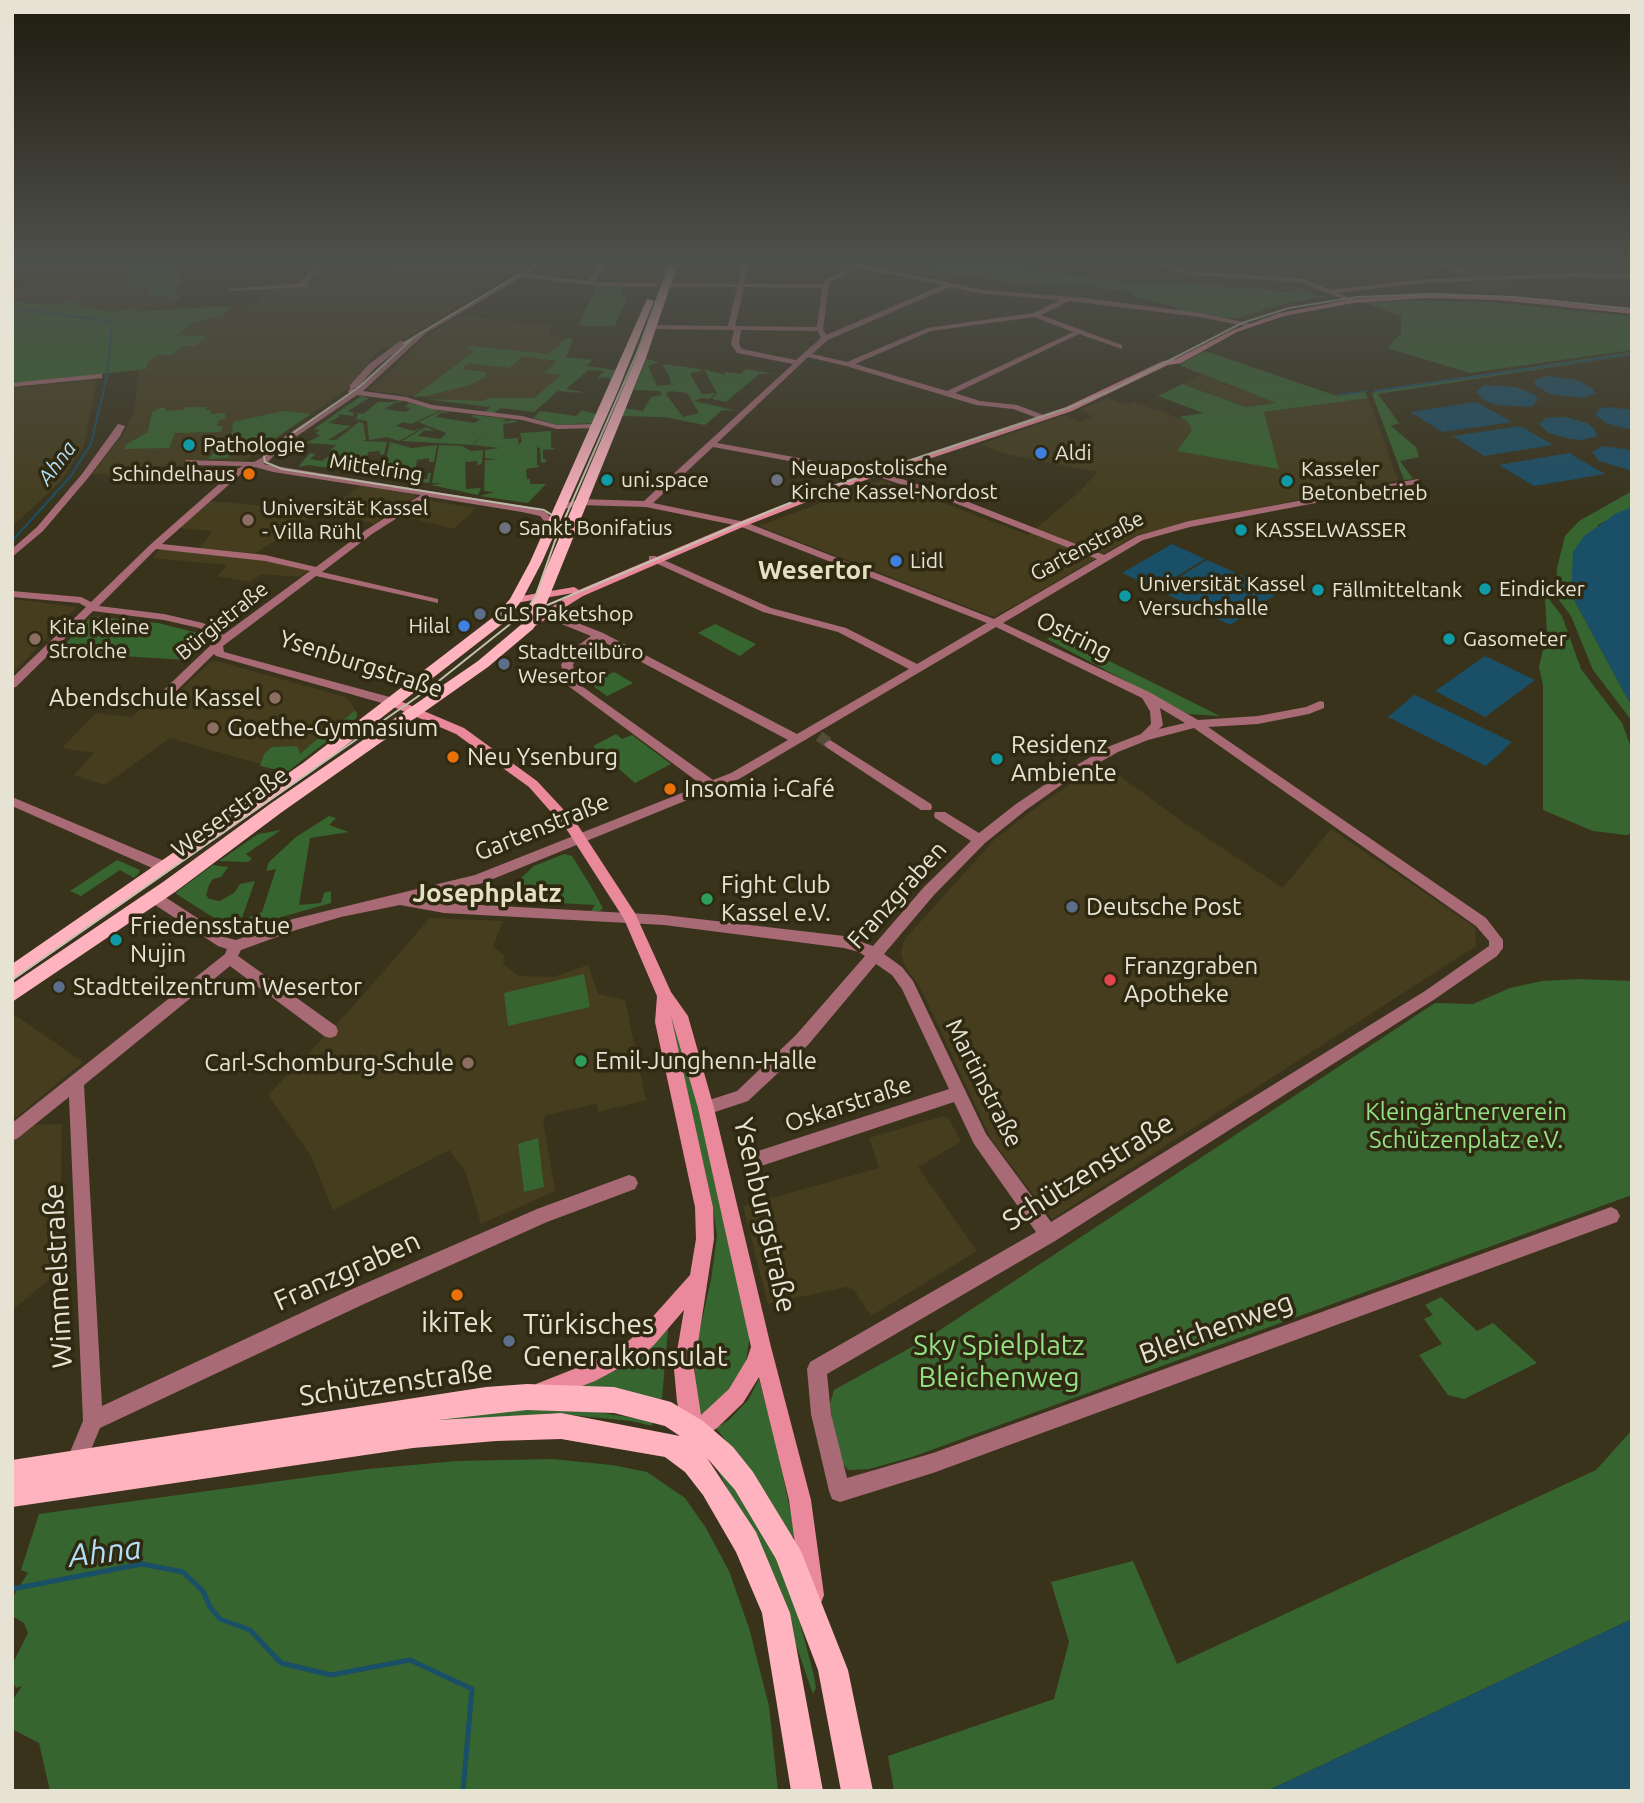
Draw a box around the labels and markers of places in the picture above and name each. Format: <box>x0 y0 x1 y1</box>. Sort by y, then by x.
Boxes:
place label: Pathologie <box>203 432 305 458</box>
marker: Pathologie <box>181 437 197 453</box>
place label: Aldi <box>1055 440 1092 466</box>
marker: Aldi <box>1033 445 1049 461</box>
place label: Neuapostolische Kirche Kassel-Nordost <box>791 455 998 505</box>
place label: Kasseler Betonbetrieb <box>1301 456 1427 506</box>
place label: Schindelhaus <box>112 461 235 487</box>
marker: Schindelhaus <box>241 466 257 482</box>
place label: uni.space <box>621 467 709 493</box>
marker: uni.space <box>599 472 615 488</box>
marker: Neuapostolische Kirche Kassel-Nordost <box>769 472 785 488</box>
marker: Kasseler Betonbetrieb <box>1279 473 1295 489</box>
place label: Universität Kassel - Villa Rühl <box>262 495 428 545</box>
marker: Universität Kassel - Villa Rühl <box>240 512 256 528</box>
place label: Sankt Bonifatius <box>519 515 672 541</box>
place label: KASSELWASSER <box>1255 517 1406 543</box>
marker: Sankt Bonifatius <box>497 520 513 536</box>
marker: KASSELWASSER <box>1233 522 1249 538</box>
place label: Lidl <box>910 548 944 574</box>
marker: Lidl <box>888 553 904 569</box>
place label: Universität Kassel Versuchshalle <box>1139 571 1305 621</box>
place label: Eindicker <box>1499 576 1585 602</box>
place label: Fällmitteltank <box>1332 577 1462 603</box>
marker: Eindicker <box>1477 581 1493 597</box>
marker: Fällmitteltank <box>1310 582 1326 598</box>
marker: Universität Kassel Versuchshalle <box>1117 588 1133 604</box>
place label: GLS Paketshop <box>494 601 634 627</box>
marker: GLS Paketshop <box>472 606 488 622</box>
place label: Hilal <box>408 613 450 639</box>
place label: Kita Kleine Strolche <box>49 614 150 664</box>
marker: Hilal <box>456 618 472 634</box>
place label: Gasometer <box>1463 626 1567 652</box>
marker: Kita Kleine Strolche <box>27 631 43 647</box>
marker: Gasometer <box>1441 631 1457 647</box>
place label: Stadtteilbüro Wesertor <box>518 639 643 689</box>
marker: Stadtteilbüro Wesertor <box>496 656 512 672</box>
place label: Abendschule Kassel <box>49 684 261 712</box>
marker: Abendschule Kassel <box>267 690 283 706</box>
place label: Goethe-Gymnasium <box>227 714 438 742</box>
marker: Goethe-Gymnasium <box>205 720 221 736</box>
place label: Residenz Ambiente <box>1011 731 1117 787</box>
place label: Neu Ysenburg <box>467 743 618 771</box>
marker: Neu Ysenburg <box>445 749 461 765</box>
marker: Residenz Ambiente <box>989 751 1005 767</box>
place label: Insomia i-Café <box>684 775 835 803</box>
marker: Insomia i-Café <box>662 781 678 797</box>
place label: Fight Club Kassel e.V. <box>721 871 831 927</box>
marker: Fight Club Kassel e.V. <box>699 891 715 907</box>
place label: Deutsche Post <box>1086 893 1241 921</box>
marker: Deutsche Post <box>1064 899 1080 915</box>
place label: Friedensstatue Nujin <box>130 912 290 968</box>
marker: Friedensstatue Nujin <box>108 932 124 948</box>
place label: Franzgraben Apotheke <box>1124 952 1258 1008</box>
marker: Franzgraben Apotheke <box>1102 972 1118 988</box>
place label: Stadtteilzentrum Wesertor <box>73 973 362 1001</box>
marker: Stadtteilzentrum Wesertor <box>51 979 67 995</box>
place label: Emil-Junghenn-Halle <box>595 1047 817 1075</box>
place label: Carl-Schomburg-Schule <box>204 1049 454 1077</box>
marker: Emil-Junghenn-Halle <box>573 1053 589 1069</box>
marker: Carl-Schomburg-Schule <box>460 1055 476 1071</box>
marker: ikiTek <box>449 1287 465 1303</box>
place label: ikiTek <box>421 1306 493 1340</box>
place label: Türkisches Generalkonsulat <box>523 1308 728 1374</box>
marker: Türkisches Generalkonsulat <box>501 1333 517 1349</box>

